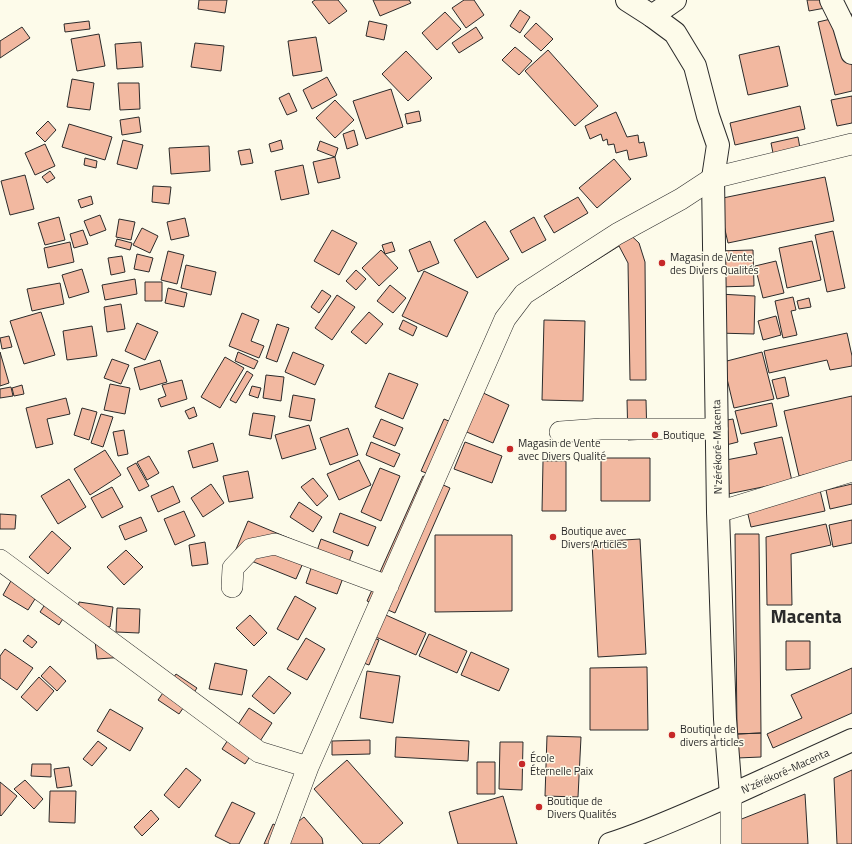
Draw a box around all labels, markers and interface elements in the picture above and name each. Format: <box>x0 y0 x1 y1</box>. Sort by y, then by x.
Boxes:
place label: Magasin de Vente des Divers Qualités <box>670 249 759 278</box>
marker: Magasin de Vente des Divers Qualités <box>657 258 667 268</box>
street label: N'zérékoré-Macenta <box>708 399 726 495</box>
place label: Boutique <box>663 427 705 443</box>
marker: Boutique <box>650 430 660 440</box>
place label: Magasin de Vente avec Divers Qualité <box>518 435 606 464</box>
marker: Magasin de Vente avec Divers Qualité <box>505 444 515 454</box>
place label: Boutique avec Divers Articles <box>561 523 627 552</box>
marker: Boutique avec Divers Articles <box>548 532 558 542</box>
district label: Macenta <box>770 601 842 630</box>
place label: Boutique de divers articles <box>680 721 744 750</box>
marker: Boutique de divers articles <box>667 730 677 740</box>
street label: N'zérékoré-Macenta <box>738 744 832 798</box>
place label: École Éternelle Paix <box>530 750 593 779</box>
marker: École Éternelle Paix <box>517 759 527 769</box>
place label: Boutique de Divers Qualités <box>547 793 617 822</box>
marker: Boutique de Divers Qualités <box>534 802 544 812</box>

